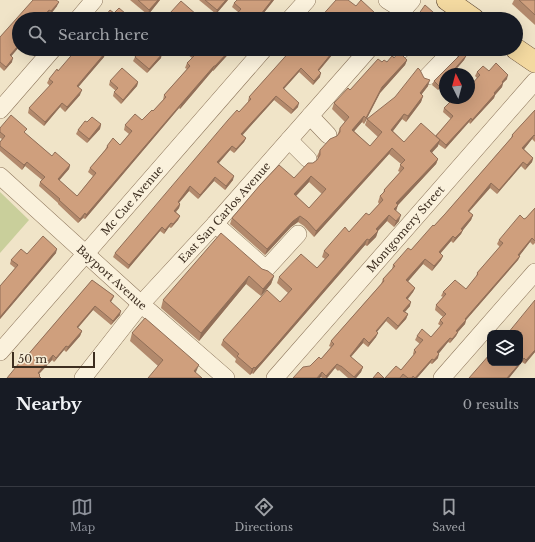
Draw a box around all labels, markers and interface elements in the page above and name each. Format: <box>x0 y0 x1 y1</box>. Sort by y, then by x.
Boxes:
search box <box>12 12 523 56</box>
icon: search <box>26 23 48 45</box>
text: Search here <box>58 25 149 44</box>
north arrow <box>439 68 475 104</box>
street label: East San Carlos Avenue <box>176 159 273 266</box>
street label: Mc Cue Avenue <box>98 163 166 238</box>
street label: Montgomery Street <box>364 182 448 275</box>
street label: Bayport Avenue <box>74 242 150 313</box>
map controls <box>487 330 523 366</box>
button: layers <box>487 330 523 366</box>
scale bar <box>12 350 95 369</box>
text: 50 m <box>18 352 47 366</box>
text: Nearby <box>16 394 82 415</box>
text: 0 results <box>463 396 519 413</box>
tab: Map <box>70 496 95 534</box>
tab: Directions <box>234 496 293 534</box>
tab: Saved <box>432 496 465 534</box>

